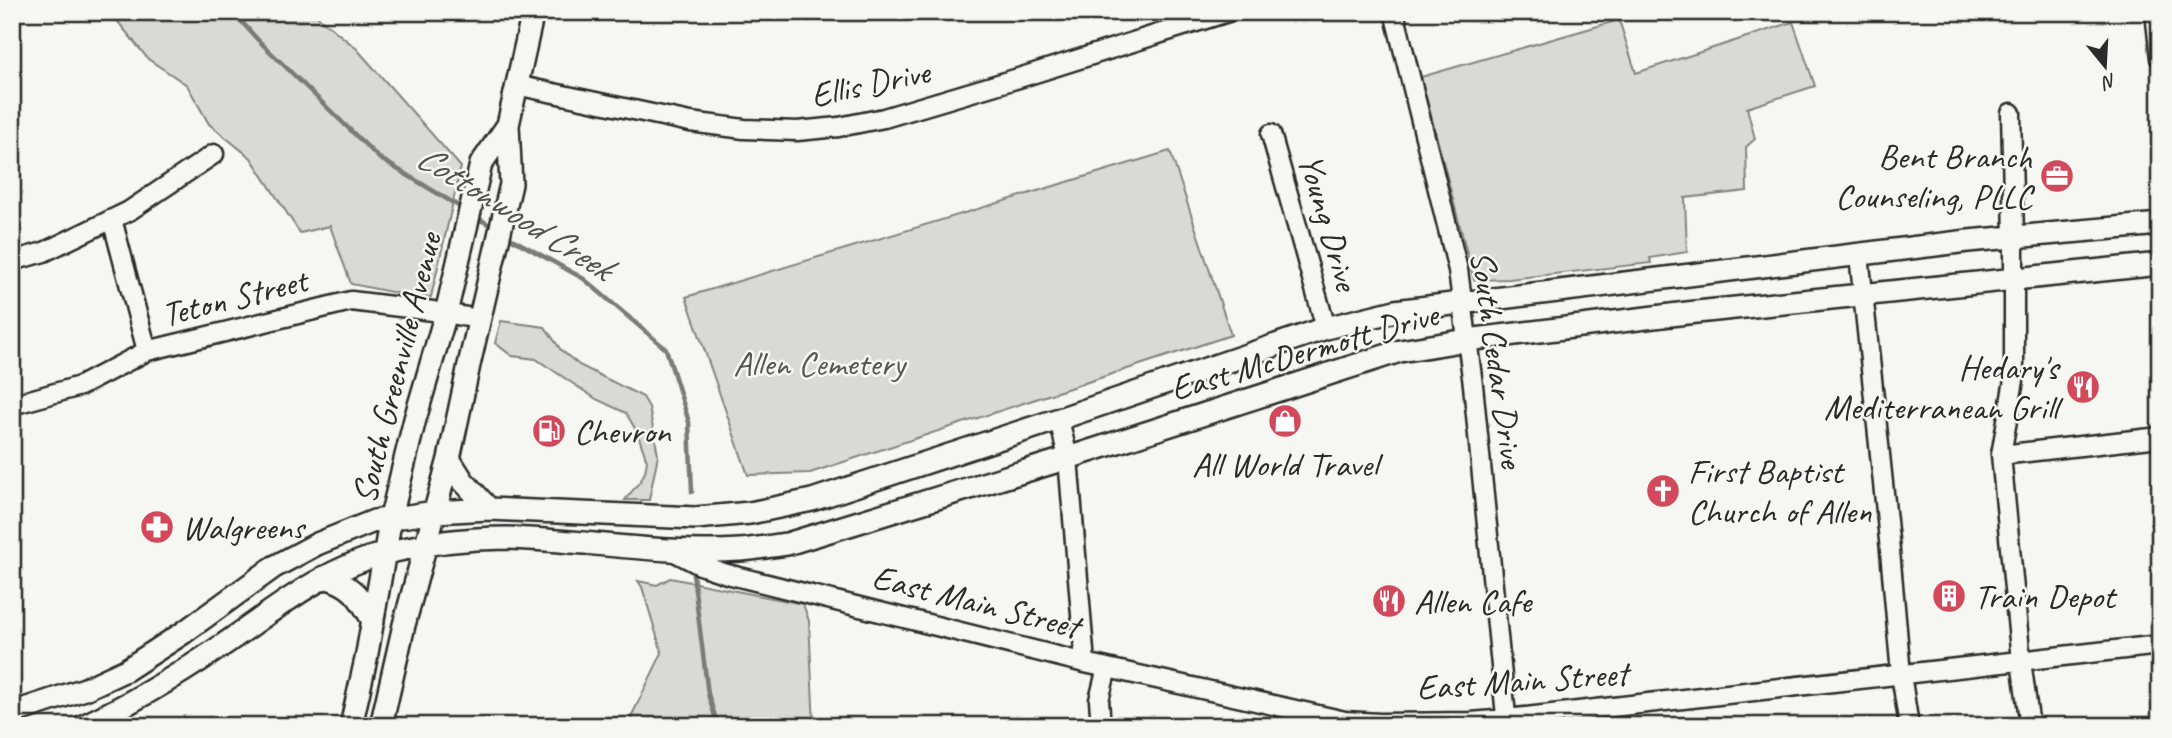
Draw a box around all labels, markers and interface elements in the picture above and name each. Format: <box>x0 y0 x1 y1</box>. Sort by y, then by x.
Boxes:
north arrow <box>2070 32 2140 102</box>
street label: Ellis Drive <box>807 48 936 118</box>
text: N <box>2098 68 2119 95</box>
water label: Cottonwood Creek <box>408 133 627 294</box>
place label: Bent Branch Counseling, PLLC <box>1835 134 2035 219</box>
street label: Young Drive <box>1288 149 1370 298</box>
office icon: Bent Branch Counseling, PLLC <box>2038 157 2076 195</box>
street label: South Greenville Avenue <box>341 226 452 508</box>
street label: South Cedar Drive <box>1460 248 1535 473</box>
street label: Teton Street <box>157 257 315 337</box>
street label: East McDermott Drive <box>1165 291 1446 411</box>
park label: Allen Cemetery <box>733 341 908 386</box>
place label: Hedary's Mediterranean Grill <box>1824 345 2064 430</box>
restaurant icon: Hedary's Mediterranean Grill <box>2064 368 2102 406</box>
shop icon: All World Travel <box>1266 402 1304 440</box>
place label: Chevron <box>574 409 672 454</box>
fuel station icon: Chevron <box>530 412 568 450</box>
place label: All World Travel <box>1192 442 1384 487</box>
place label: First Baptist Church of Allen <box>1688 449 1872 534</box>
church icon: First Baptist Church of Allen <box>1644 472 1682 510</box>
place label: Walgreens <box>182 505 307 550</box>
pharmacy icon: Walgreens <box>138 508 176 546</box>
street label: East Main Street <box>868 554 1088 650</box>
place label: Train Depot <box>1974 574 2118 619</box>
building icon: Train Depot <box>1930 577 1968 615</box>
place label: Allen Cafe <box>1414 579 1534 624</box>
restaurant icon: Allen Cafe <box>1370 582 1408 620</box>
street label: East Main Street <box>1415 650 1633 710</box>

